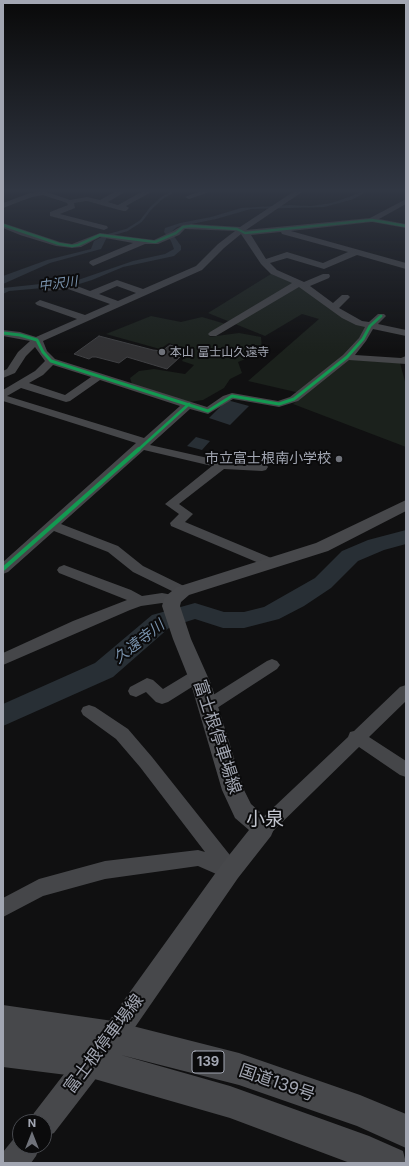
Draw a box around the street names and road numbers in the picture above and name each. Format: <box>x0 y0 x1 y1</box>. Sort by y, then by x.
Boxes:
street label: 富士根停車場線 <box>189 677 245 797</box>
street label: 富士根停車場線 <box>60 990 148 1098</box>
road number: 139 <box>192 1051 224 1073</box>
street label: 国道139号 <box>236 1061 318 1105</box>

